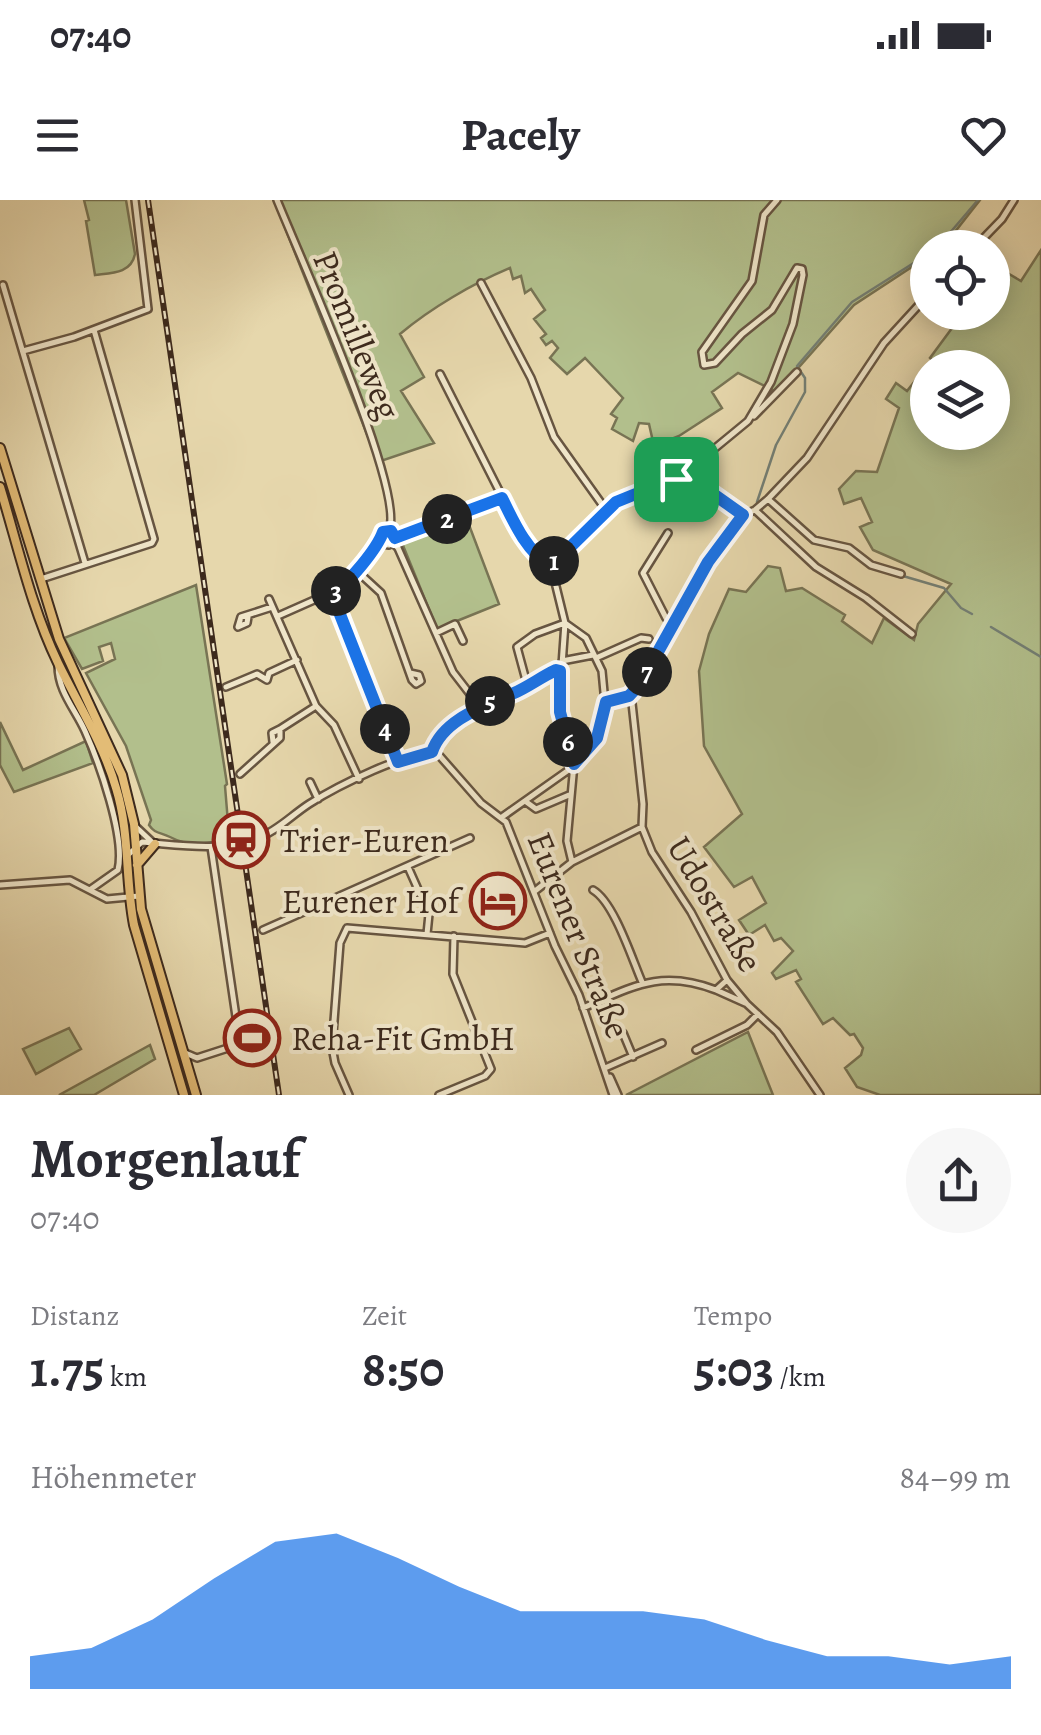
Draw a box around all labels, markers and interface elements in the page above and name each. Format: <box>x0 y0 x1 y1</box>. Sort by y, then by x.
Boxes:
text: 07:40 <box>50 9 131 61</box>
text: Pacely <box>461 104 580 166</box>
icon: menu <box>30 108 85 163</box>
icon: heart <box>956 108 1011 163</box>
map controls <box>910 230 1010 450</box>
button: locate <box>910 230 1010 330</box>
street label: Promilleweg <box>301 243 413 427</box>
button: layers <box>910 350 1010 450</box>
pin <box>634 437 719 522</box>
icon: arrive <box>649 452 704 507</box>
pin: 2 <box>422 494 472 544</box>
text: 2 <box>440 500 454 538</box>
pin: 1 <box>529 536 579 586</box>
text: 1 <box>549 542 559 580</box>
pin: 3 <box>311 566 361 616</box>
text: 3 <box>330 572 342 610</box>
pin: 7 <box>622 647 672 697</box>
text: 7 <box>641 653 653 691</box>
pin: 5 <box>465 676 515 726</box>
text: 5 <box>484 682 496 720</box>
pin: 4 <box>360 704 410 754</box>
text: 4 <box>378 710 392 748</box>
pin: 6 <box>543 717 593 767</box>
text: 6 <box>561 723 575 761</box>
station icon: Trier-Euren <box>211 810 271 870</box>
place label: Trier-Euren <box>280 816 449 864</box>
street label: Eurener Straße <box>516 825 642 1045</box>
street label: Udostraße <box>656 827 774 981</box>
hotel icon: Eurener Hof <box>468 871 528 931</box>
place label: Eurener Hof <box>281 877 463 925</box>
sports icon: Reha-Fit GmbH <box>222 1008 282 1068</box>
place label: Reha-Fit GmbH <box>291 1014 515 1062</box>
text: Morgenlauf <box>30 1121 300 1196</box>
button: share <box>906 1128 1011 1233</box>
text: 07:40 <box>30 1196 100 1240</box>
text: Distanz <box>30 1297 119 1335</box>
text: Zeit <box>362 1297 407 1335</box>
text: Tempo <box>694 1297 772 1335</box>
text: 1.75 <box>30 1335 104 1403</box>
text: 8:50 <box>362 1335 444 1403</box>
text: 5:03 <box>694 1335 774 1403</box>
text: km <box>104 1358 147 1396</box>
text: /km <box>774 1358 826 1396</box>
text: Höhenmeter <box>30 1455 197 1499</box>
text: 84–99 m <box>899 1455 1011 1499</box>

